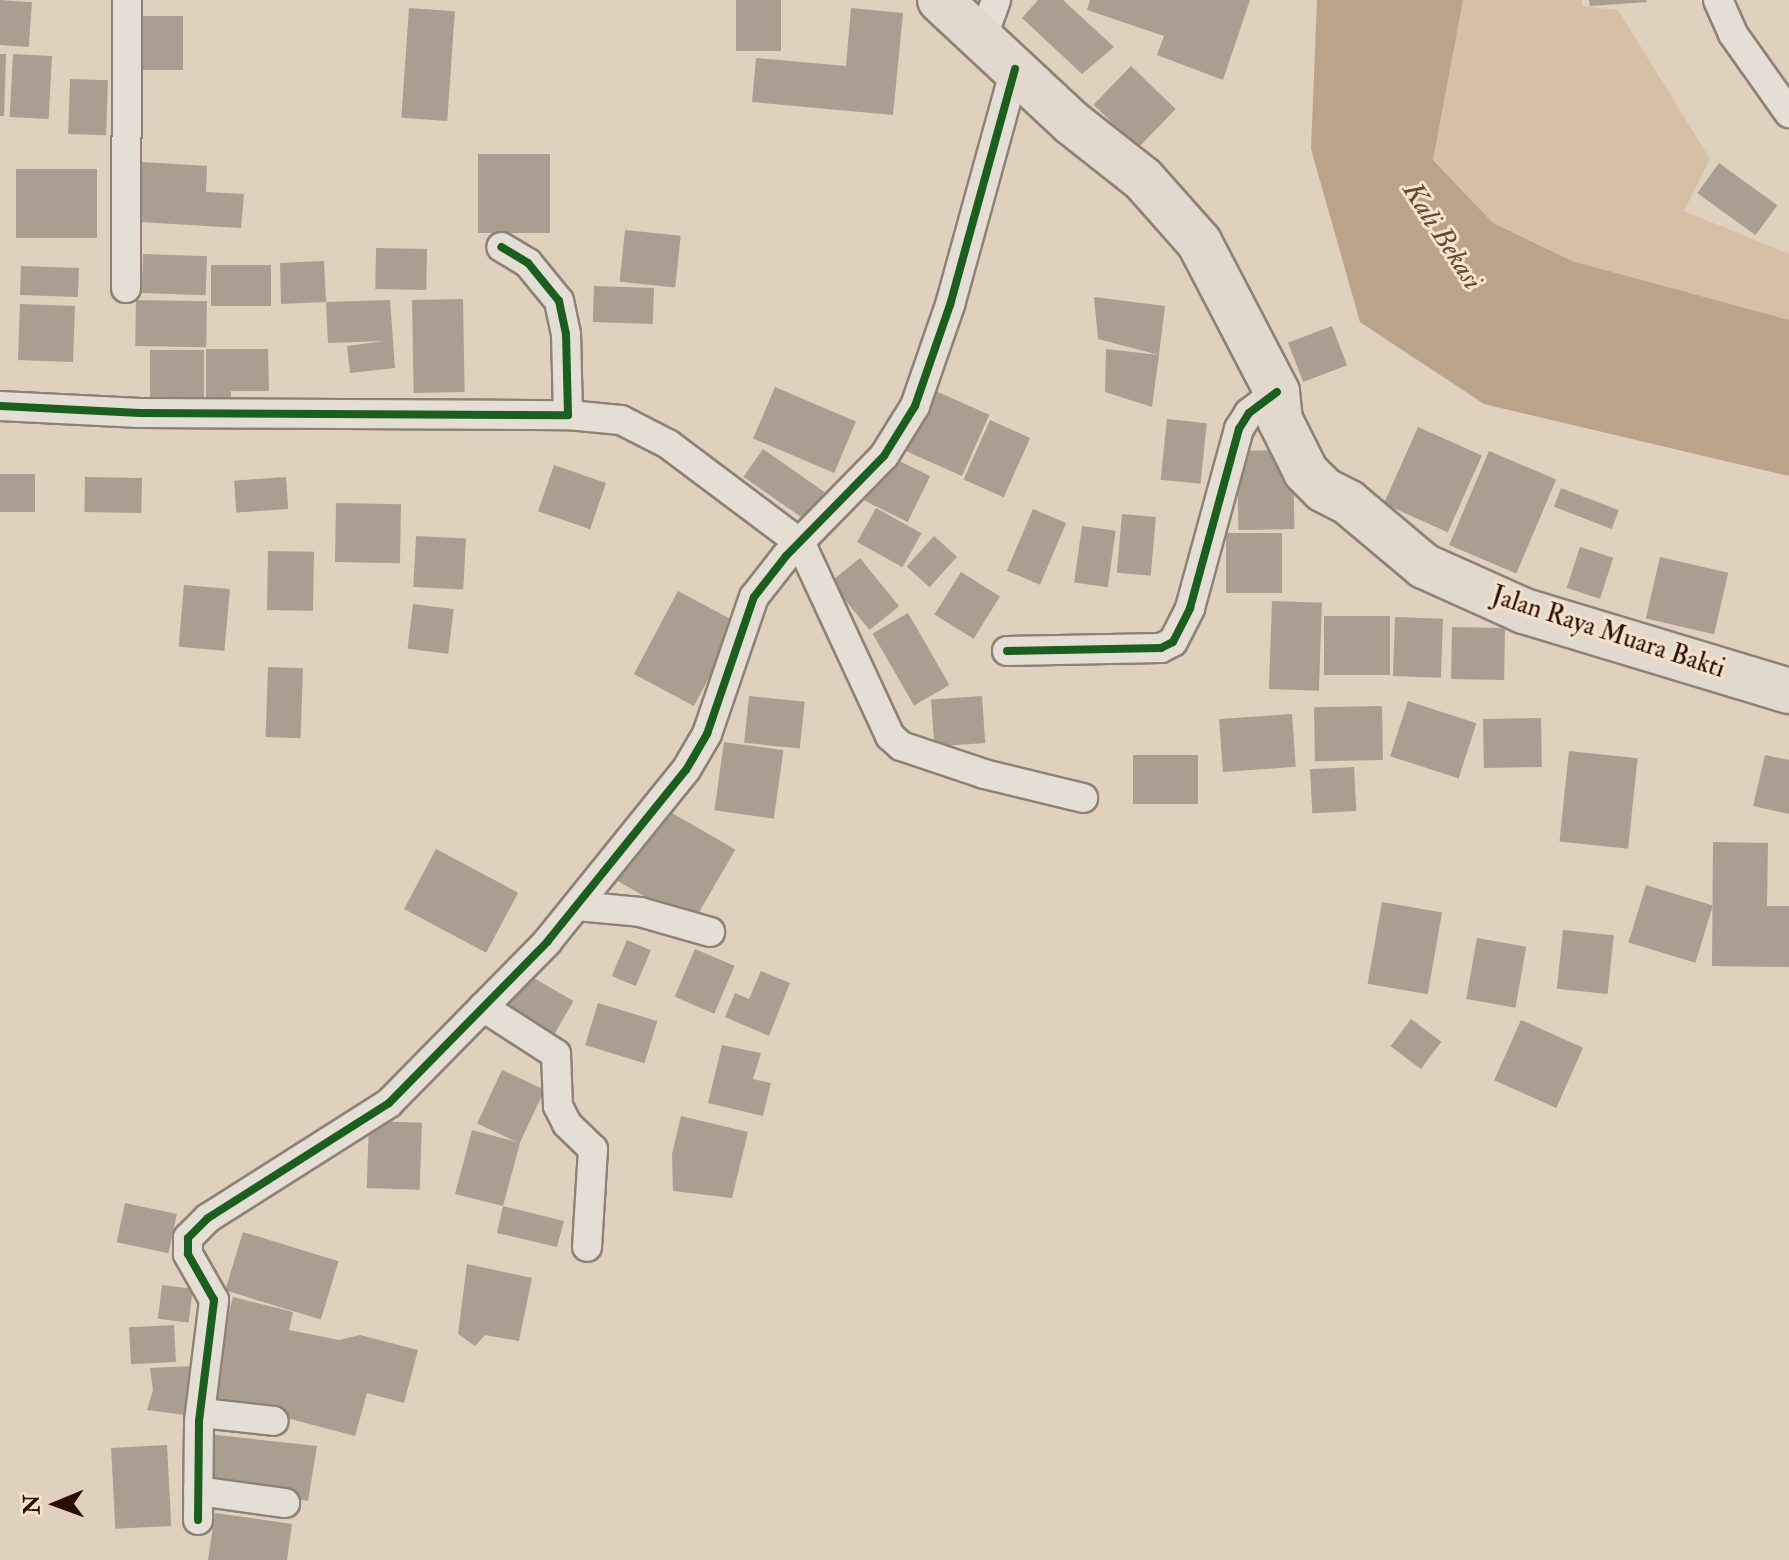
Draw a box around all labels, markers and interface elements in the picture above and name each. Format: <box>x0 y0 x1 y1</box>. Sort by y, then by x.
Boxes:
water label: Kali Bekasi <box>1395 176 1489 296</box>
street label: Jalan Raya Muara Bakti <box>1487 581 1729 685</box>
north arrow <box>16 1464 96 1544</box>
text: N <box>18 1494 46 1515</box>

